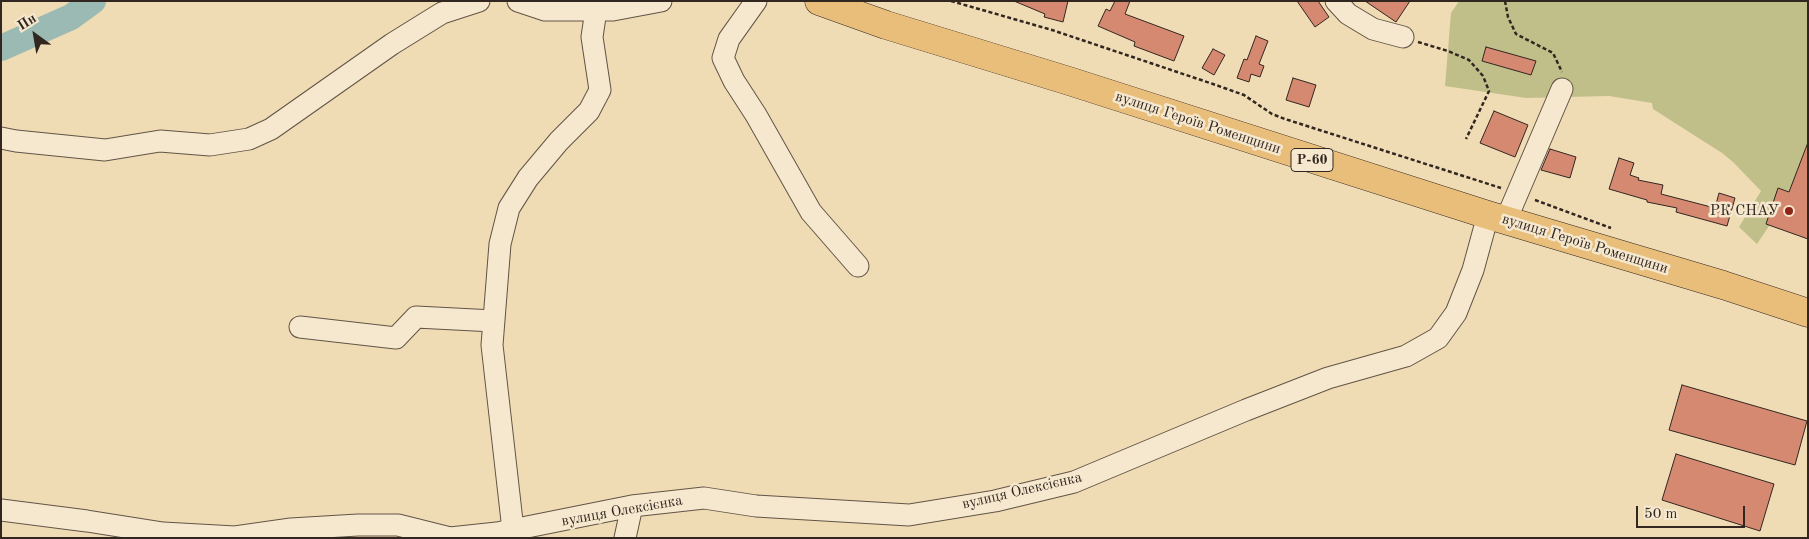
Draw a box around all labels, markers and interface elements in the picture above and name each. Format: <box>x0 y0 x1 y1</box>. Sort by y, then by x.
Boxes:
north arrow <box>10 10 60 60</box>
text: Пн <box>15 11 39 33</box>
street label: вулиця Героїв Роменщини <box>1113 88 1283 158</box>
road number: Р-60 <box>1291 148 1333 172</box>
place label: РК СНАУ <box>1710 202 1779 220</box>
marker: РК СНАУ <box>1783 205 1795 217</box>
street label: вулиця Героїв Роменщини <box>1500 210 1670 278</box>
street label: вулиця Олексієнка <box>960 468 1084 514</box>
street label: вулиця Олексієнка <box>560 491 684 531</box>
scale bar <box>1639 496 1748 528</box>
text: 50 m <box>1644 507 1678 522</box>

